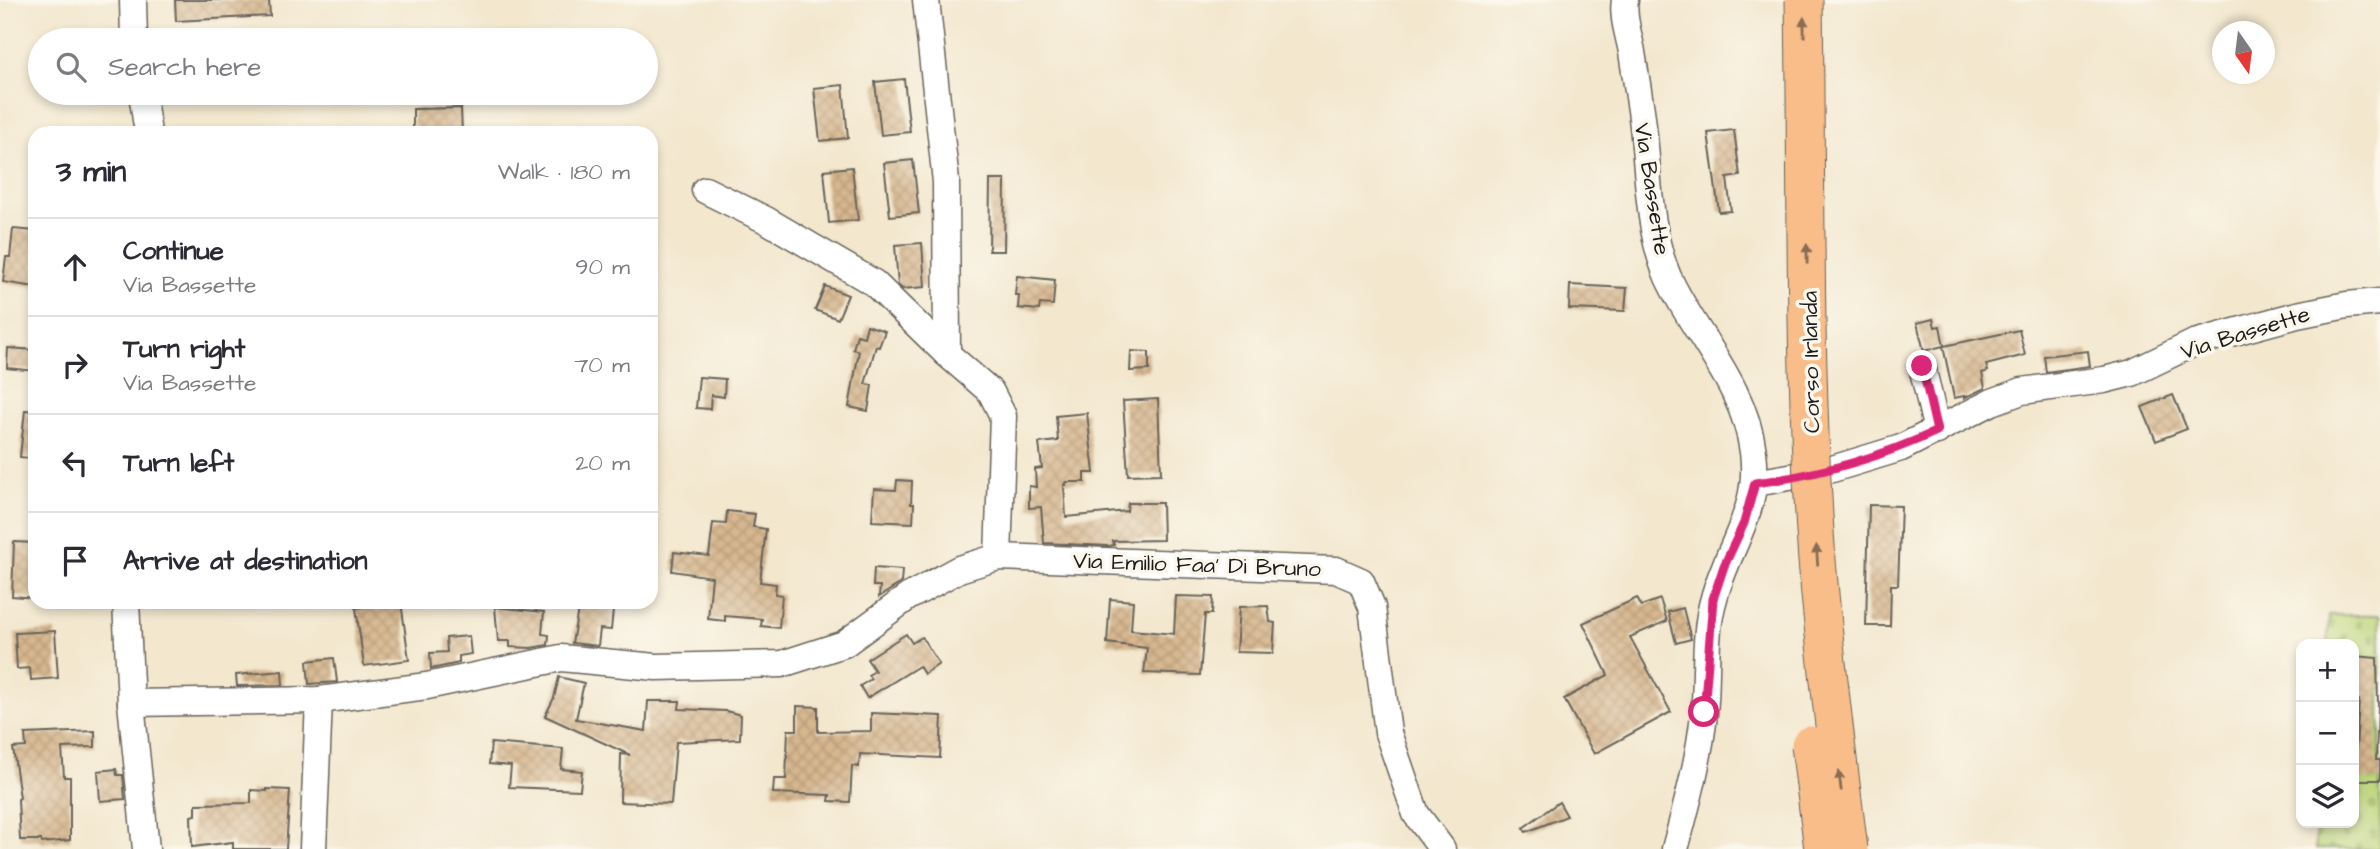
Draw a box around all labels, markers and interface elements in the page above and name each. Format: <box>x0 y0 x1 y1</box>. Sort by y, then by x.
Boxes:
one-way arrow <box>1798 15 1810 37</box>
north arrow <box>2212 21 2275 84</box>
search box <box>28 28 658 105</box>
icon: search <box>52 48 90 86</box>
text: Search here <box>108 49 261 85</box>
street label: Via Bassette <box>1626 121 1678 258</box>
text: 3 min <box>56 151 126 193</box>
text: Walk · 180 m <box>498 156 630 188</box>
text: Continue <box>123 233 224 269</box>
one-way arrow <box>1802 243 1813 265</box>
icon: ahead <box>56 248 94 286</box>
text: 90 m <box>575 251 630 283</box>
text: Via Bassette <box>123 269 256 301</box>
street label: Corso Irlanda <box>1794 290 1828 433</box>
street label: Via Bassette <box>2177 298 2314 368</box>
text: Turn right <box>123 331 245 367</box>
icon: right <box>56 346 94 384</box>
text: 70 m <box>574 349 630 381</box>
route end <box>1906 350 1937 381</box>
text: Via Bassette <box>123 367 256 399</box>
icon: left <box>56 444 94 482</box>
text: Turn left <box>123 445 234 481</box>
text: 20 m <box>575 447 630 479</box>
icon: arrive <box>56 542 94 580</box>
text: Arrive at destination <box>123 543 368 579</box>
one-way arrow <box>1811 544 1822 566</box>
street label: Via Emilio Faa' Di Bruno <box>1072 545 1322 585</box>
map controls <box>2296 639 2359 828</box>
button: + <box>2296 639 2359 702</box>
route start <box>1688 696 1719 727</box>
button: − <box>2296 702 2359 765</box>
button: layers <box>2296 765 2359 828</box>
one-way arrow <box>1835 770 1846 792</box>

